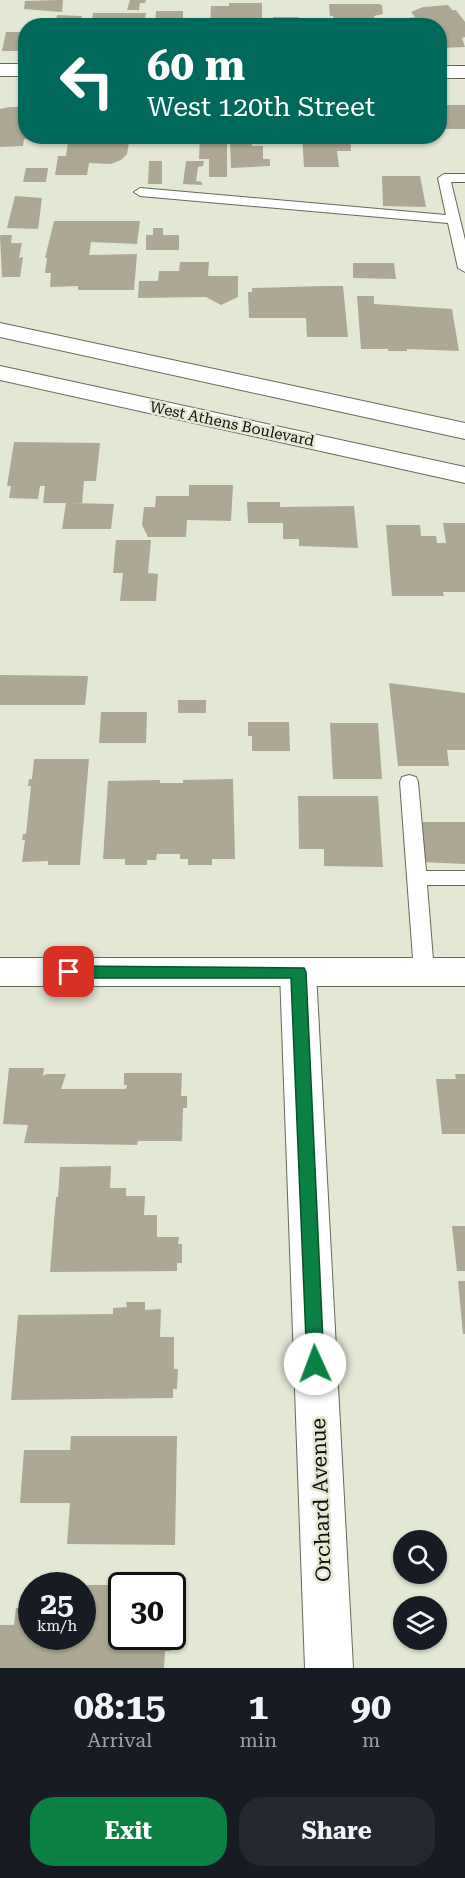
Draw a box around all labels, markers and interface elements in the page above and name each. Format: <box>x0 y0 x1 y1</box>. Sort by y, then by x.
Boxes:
text: 60 m <box>147 41 245 90</box>
icon: left <box>48 42 126 120</box>
text: West 120th Street <box>147 91 375 123</box>
street label: West Athens Boulevard <box>148 398 316 450</box>
pin <box>43 946 94 997</box>
icon: arrive <box>52 955 85 988</box>
position arrow <box>283 1332 347 1396</box>
street label: Orchard Avenue <box>306 1417 336 1583</box>
map controls <box>393 1530 447 1650</box>
button: search <box>393 1530 447 1584</box>
speed limit sign: 30 <box>108 1572 186 1650</box>
text: 25 <box>40 1586 74 1621</box>
button: layers <box>393 1596 447 1650</box>
text: km/h <box>37 1617 77 1635</box>
text: 08:15 <box>74 1686 166 1728</box>
text: 1 <box>248 1686 268 1728</box>
text: 90 <box>351 1686 391 1728</box>
text: Arrival <box>87 1728 152 1752</box>
text: min <box>240 1728 277 1752</box>
text: m <box>362 1728 380 1752</box>
button: Exit <box>30 1797 227 1866</box>
button: Share <box>239 1797 435 1866</box>

